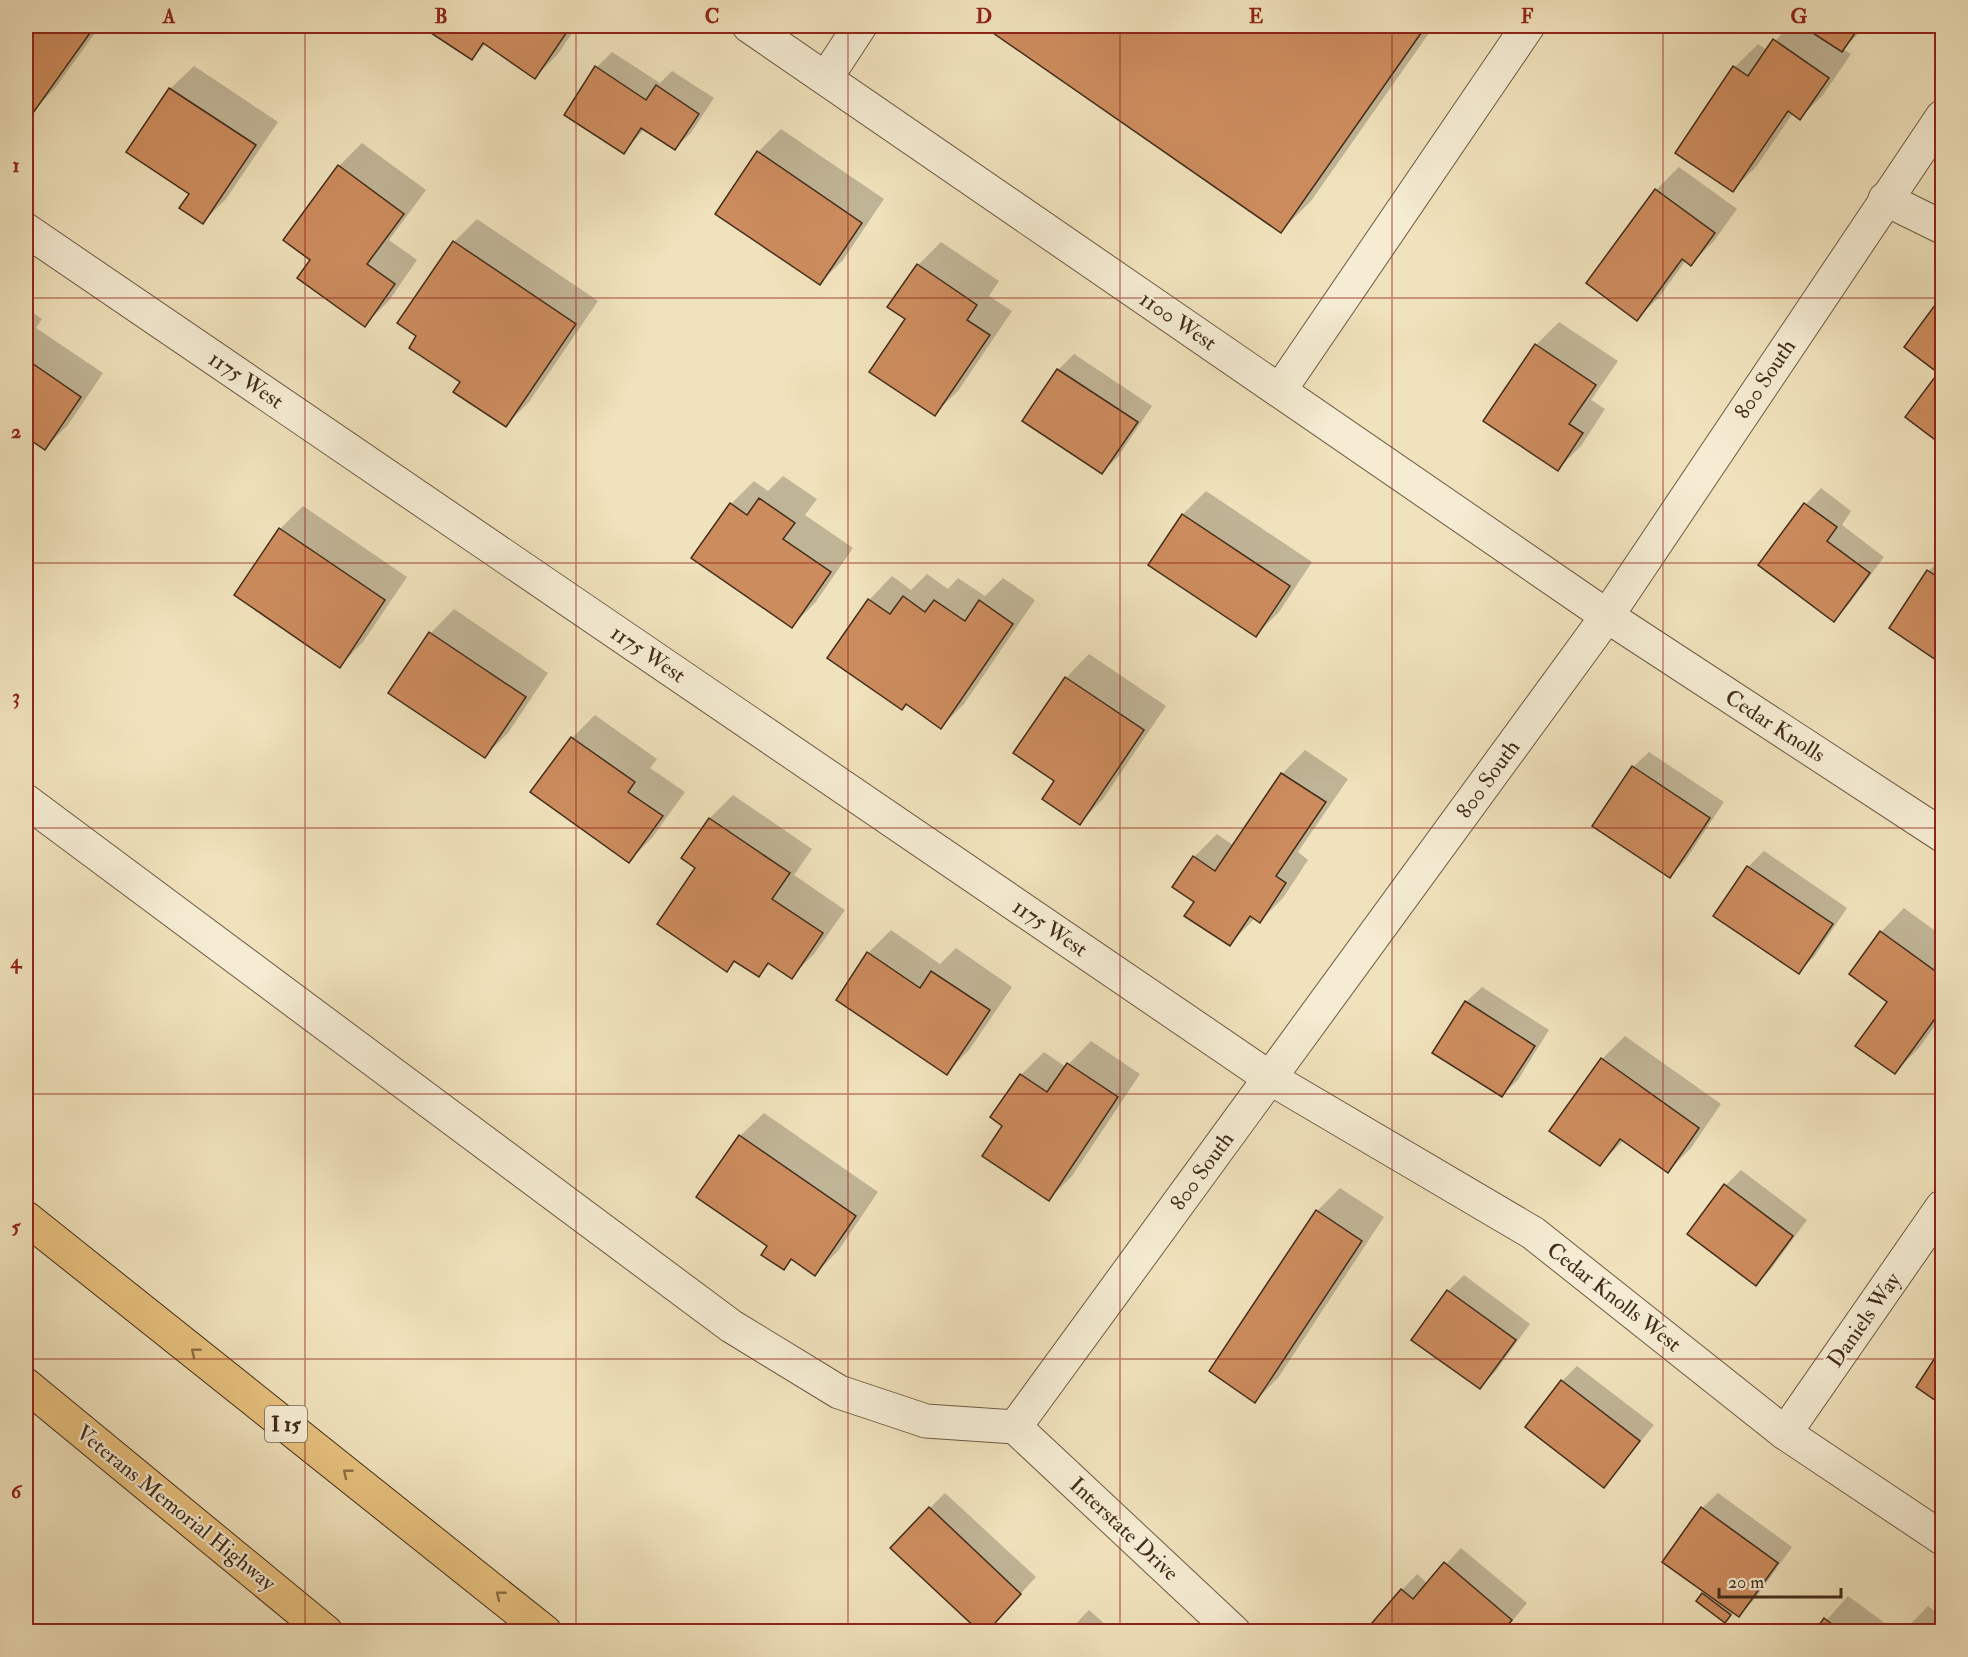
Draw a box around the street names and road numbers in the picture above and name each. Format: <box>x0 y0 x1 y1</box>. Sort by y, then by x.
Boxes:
street label: 1100 West <box>1134 285 1222 357</box>
street label: 800 South <box>1728 333 1802 424</box>
street label: 1175 West <box>203 345 289 415</box>
street label: 1175 West <box>605 619 691 689</box>
street label: Cedar Knolls <box>1720 683 1830 769</box>
street label: 800 South <box>1450 734 1526 824</box>
street label: 1175 West <box>1007 893 1093 963</box>
street label: 800 South <box>1164 1126 1240 1216</box>
street label: Cedar Knolls West <box>1541 1236 1687 1358</box>
street label: Daniels Way <box>1821 1267 1907 1373</box>
road number: I 15 <box>265 1406 307 1442</box>
street label: Veterans Memorial Highway <box>70 1419 282 1597</box>
street label: Interstate Drive <box>1063 1471 1185 1587</box>

